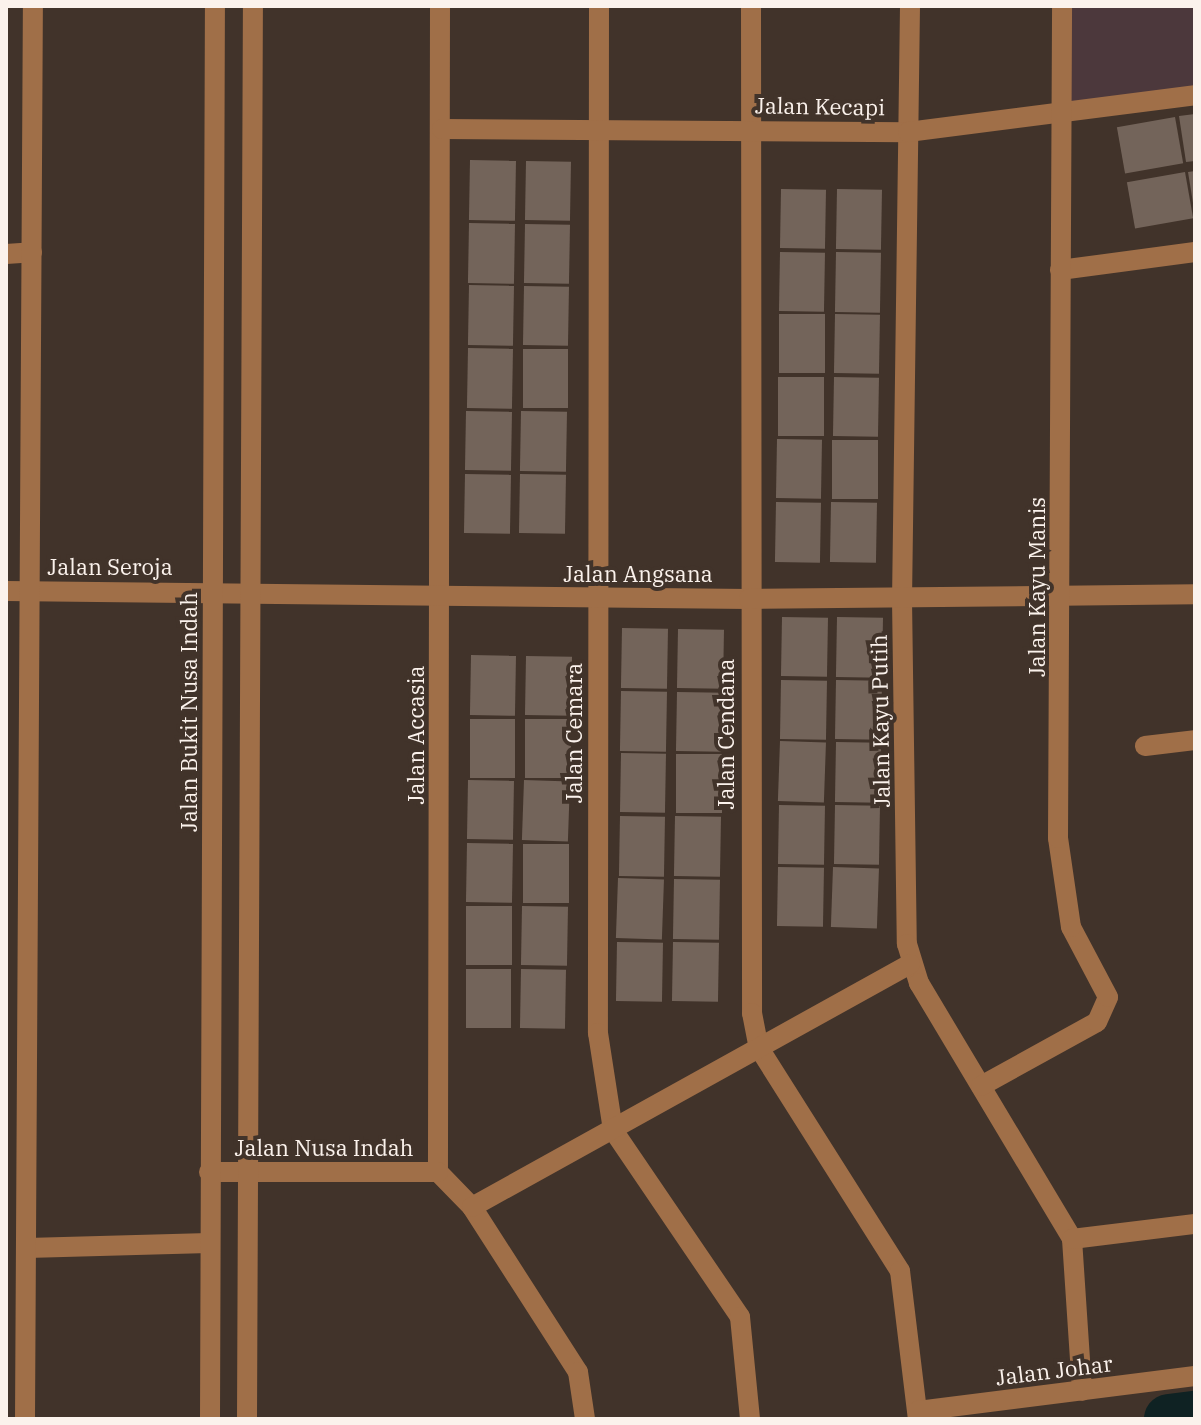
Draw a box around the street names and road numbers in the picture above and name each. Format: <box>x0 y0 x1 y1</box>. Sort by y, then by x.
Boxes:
street label: Jalan Kecapi <box>755 92 885 120</box>
street label: Jalan Kayu Manis <box>1024 497 1050 677</box>
street label: Jalan Seroja <box>47 554 173 580</box>
street label: Jalan Angsana <box>563 561 713 587</box>
street label: Jalan Bukit Nusa Indah <box>176 592 202 832</box>
street label: Jalan Kayu Putih <box>865 634 895 808</box>
street label: Jalan Cendana <box>713 658 739 810</box>
street label: Jalan Cemara <box>561 663 587 803</box>
street label: Jalan Accasia <box>403 666 429 804</box>
street label: Jalan Nusa Indah <box>234 1135 414 1161</box>
street label: Jalan Johar <box>994 1350 1114 1390</box>

